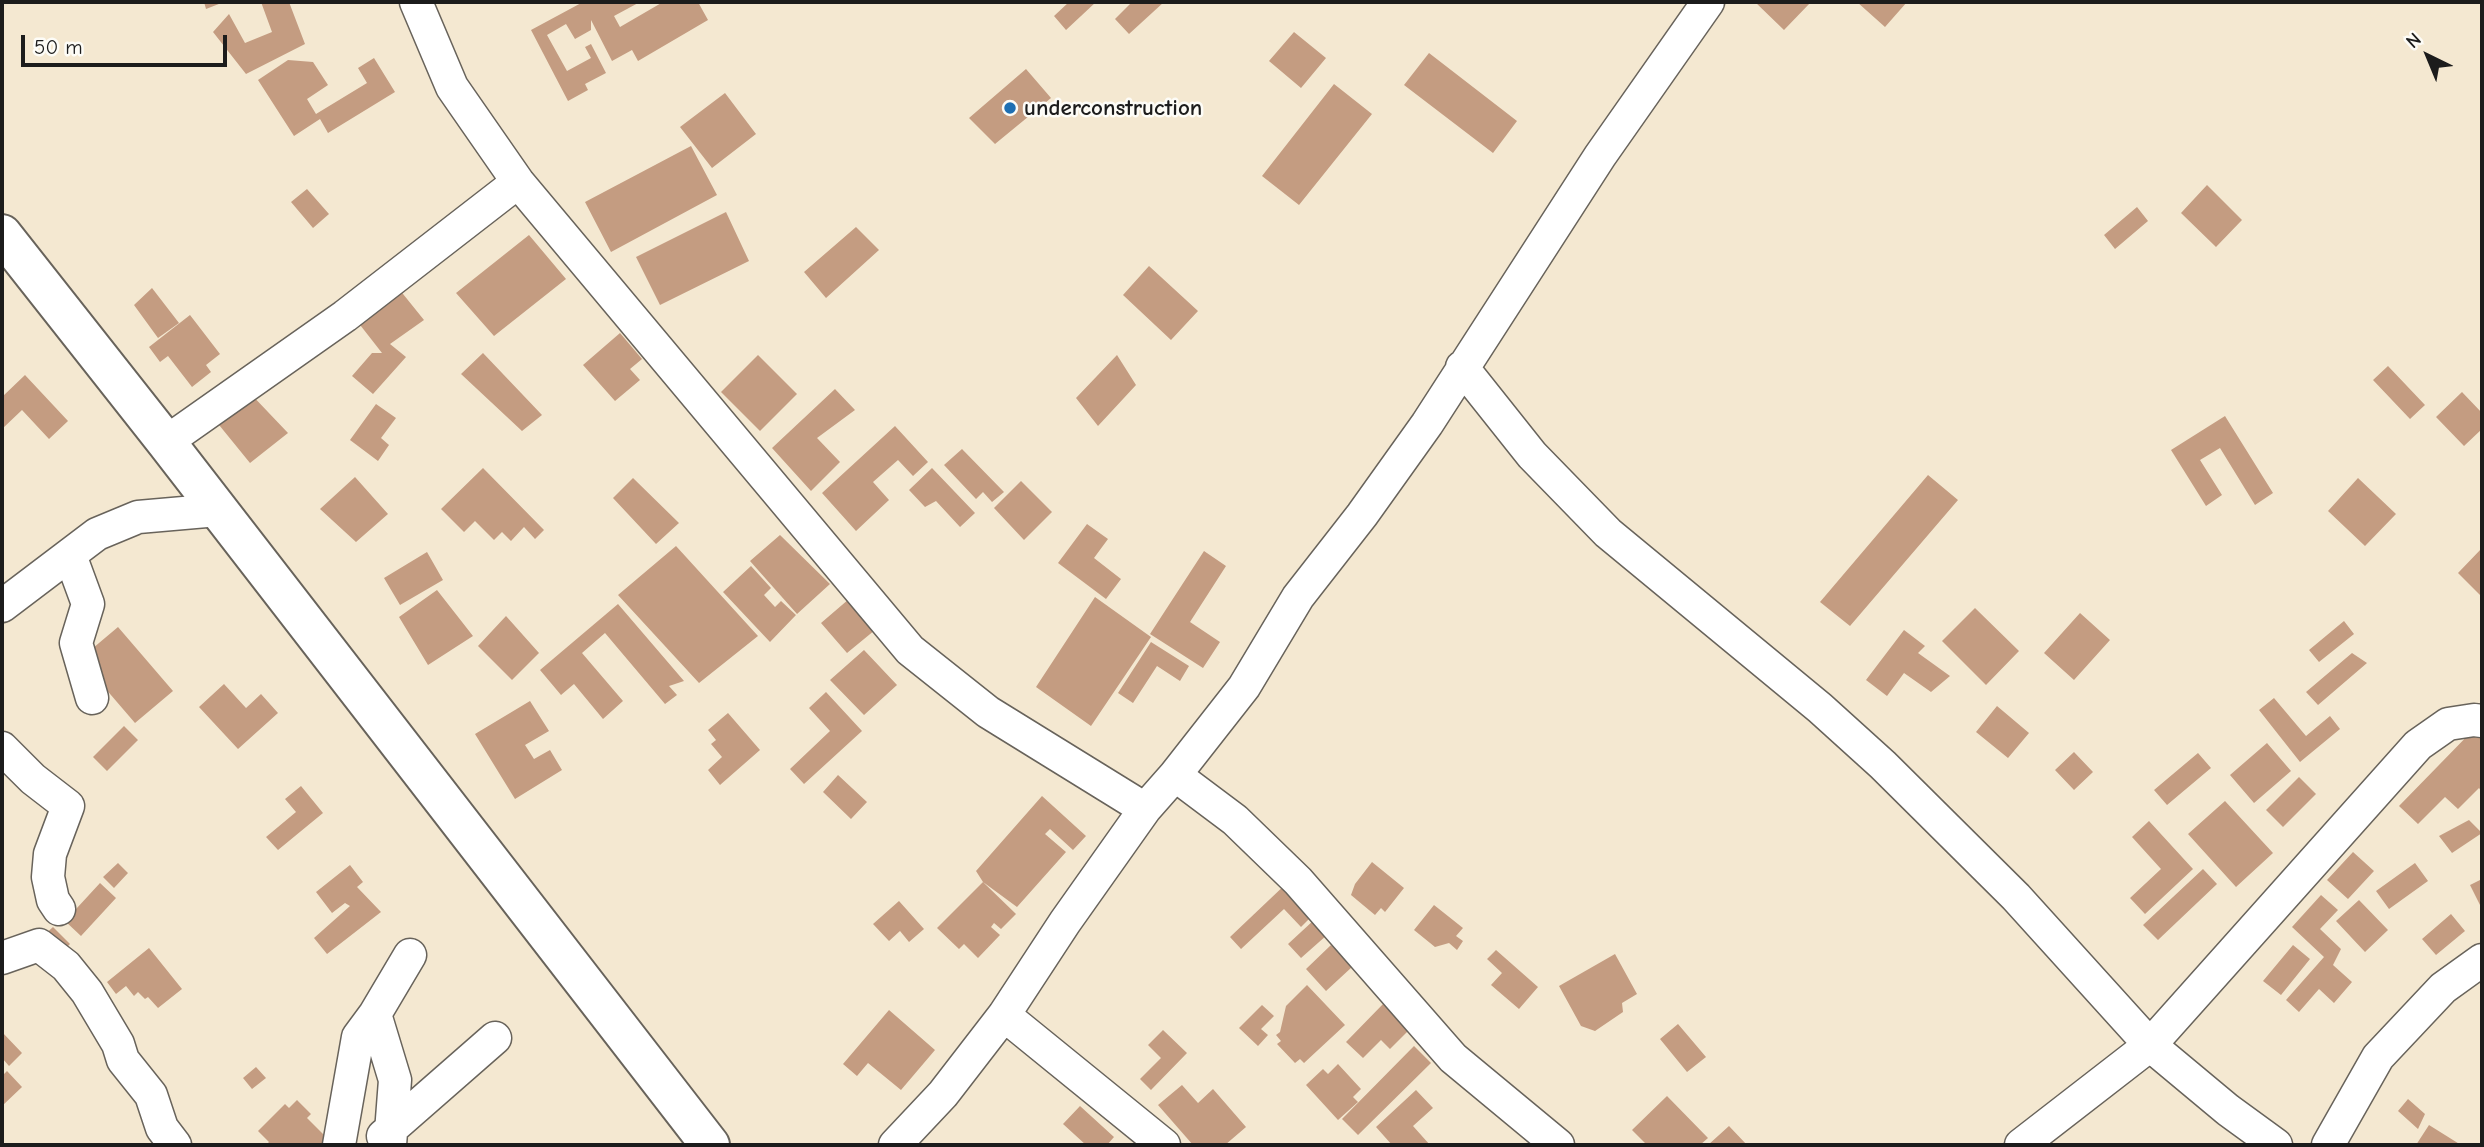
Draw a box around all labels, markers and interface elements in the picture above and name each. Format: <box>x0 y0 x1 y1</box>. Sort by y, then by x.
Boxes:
scale bar <box>24 21 231 65</box>
north arrow <box>2393 21 2463 91</box>
text: N <box>2402 28 2426 53</box>
text: 50 m <box>34 35 83 59</box>
place label: underconstruction <box>1024 94 1202 122</box>
marker: underconstruction <box>1002 100 1018 116</box>

